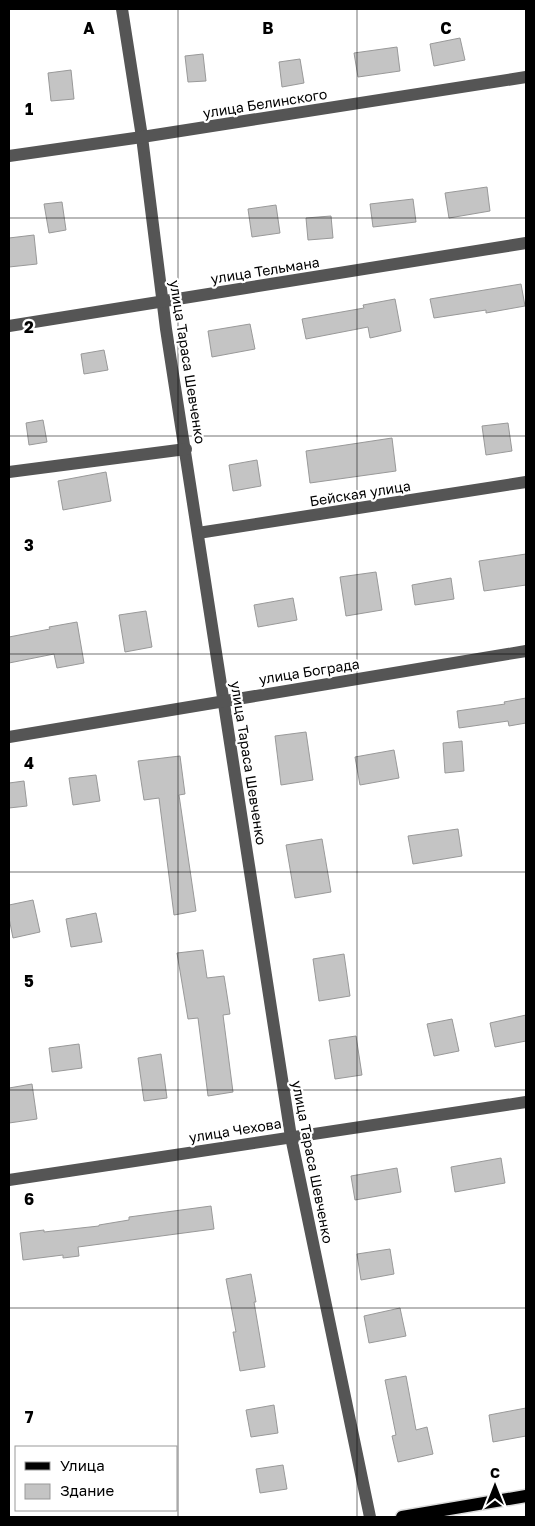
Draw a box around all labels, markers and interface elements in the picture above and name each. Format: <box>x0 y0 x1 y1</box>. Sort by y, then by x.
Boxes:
text: A <box>83 18 95 38</box>
text: B <box>262 18 274 38</box>
text: C <box>440 18 452 38</box>
street label: улица Белинского <box>202 85 328 121</box>
text: 1 <box>25 99 33 119</box>
street label: улица Тельмана <box>209 253 321 287</box>
street label: улица Тараса Шевченко <box>167 279 209 445</box>
text: 2 <box>24 317 34 337</box>
street label: Бейская улица <box>308 477 412 509</box>
text: 3 <box>24 535 34 555</box>
street label: улица Бограда <box>257 655 361 687</box>
street label: улица Тараса Шевченко <box>228 680 270 846</box>
text: 4 <box>24 753 34 773</box>
text: 5 <box>24 971 34 991</box>
street label: улица Тараса Шевченко <box>289 1079 337 1245</box>
street label: улица Чехова <box>188 1114 282 1146</box>
text: 6 <box>24 1189 34 1209</box>
text: 7 <box>25 1407 34 1427</box>
legend <box>15 1446 178 1511</box>
text: Улица <box>60 1456 105 1474</box>
north arrow <box>470 1461 520 1511</box>
text: С <box>490 1464 500 1481</box>
text: Здание <box>60 1481 114 1499</box>

